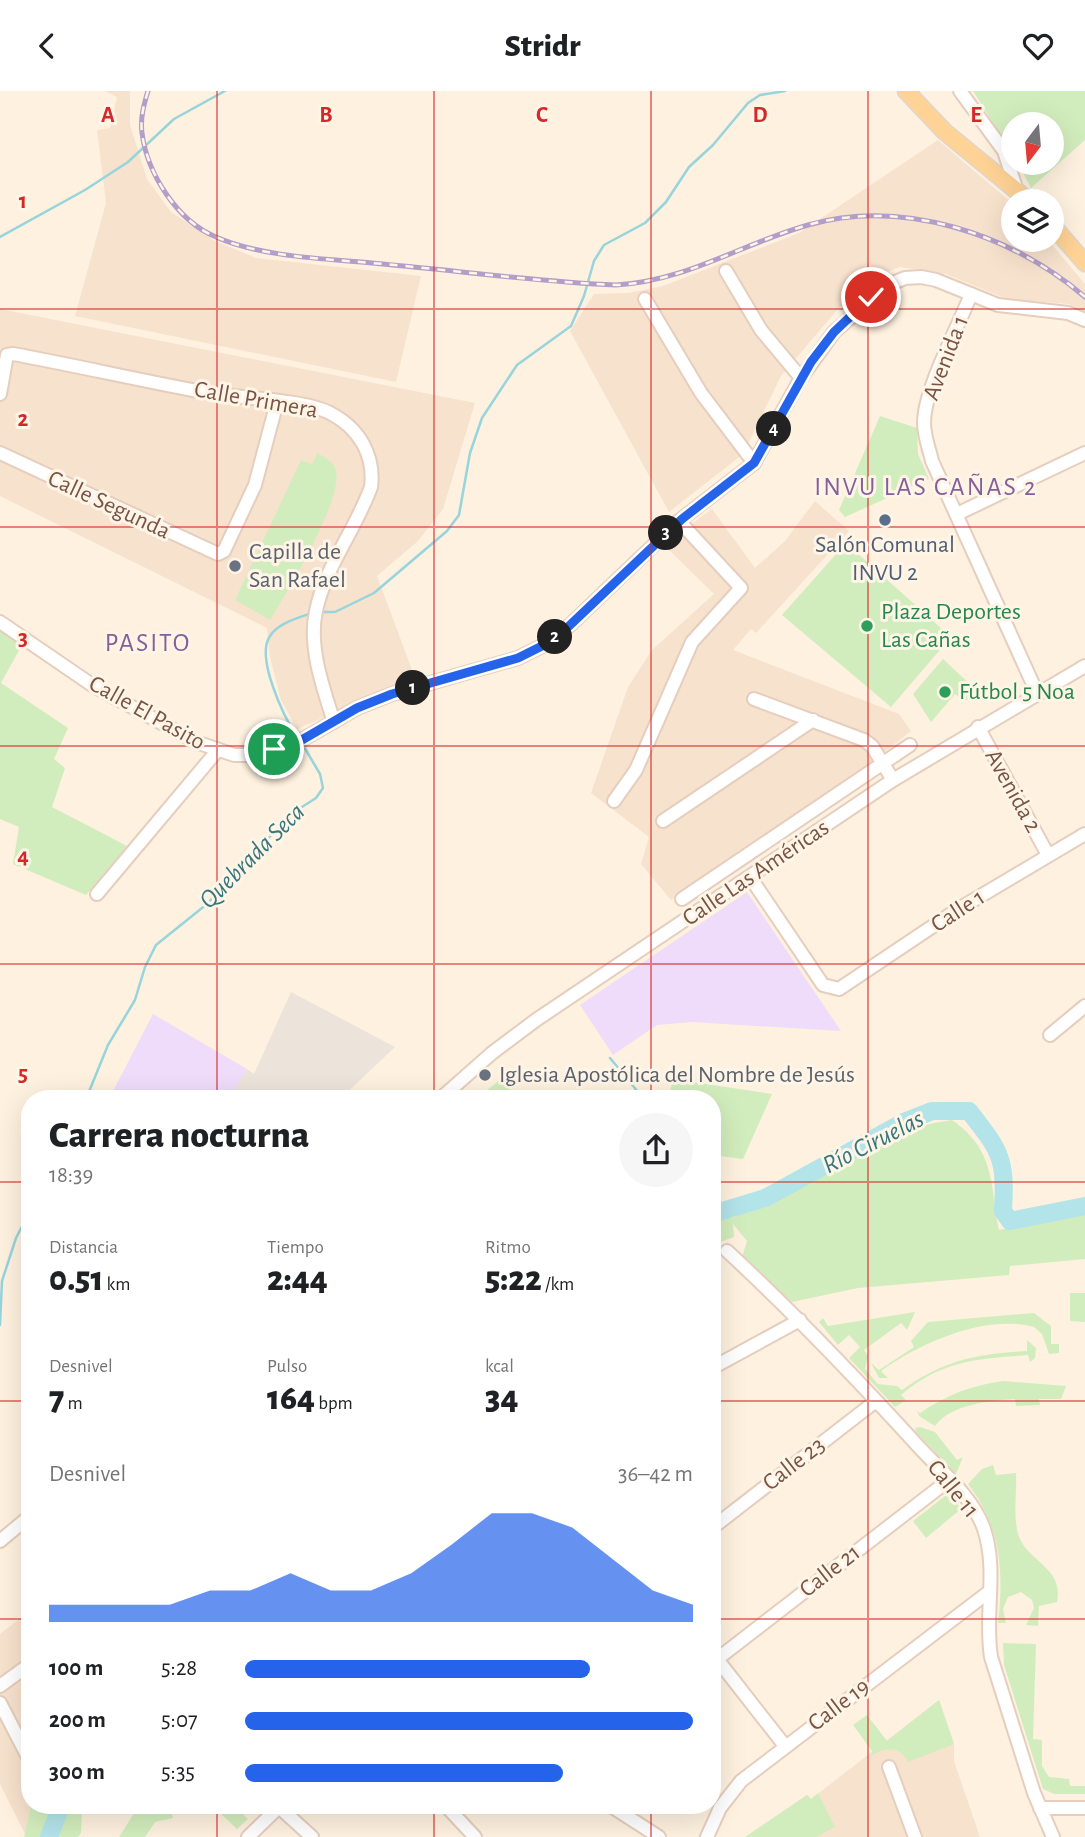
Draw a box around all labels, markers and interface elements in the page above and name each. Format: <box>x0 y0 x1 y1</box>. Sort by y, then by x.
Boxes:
icon: back <box>28 27 66 65</box>
icon: heart <box>1019 27 1057 65</box>
text: Stridr <box>504 30 581 62</box>
text: A <box>101 104 115 127</box>
text: B <box>319 104 333 127</box>
text: C <box>536 104 548 127</box>
text: D <box>752 104 768 127</box>
text: E <box>970 104 982 127</box>
north arrow <box>1001 112 1064 175</box>
map controls <box>1001 112 1064 252</box>
button: layers <box>1001 189 1064 252</box>
text: 1 <box>19 190 27 213</box>
pin <box>841 267 901 327</box>
icon: check <box>852 278 890 316</box>
street label: Avenida 1 <box>919 313 973 403</box>
street label: Calle Primera <box>192 377 320 423</box>
text: 2 <box>18 408 29 431</box>
pin: 4 <box>756 411 792 447</box>
text: 4 <box>769 419 778 438</box>
street label: Calle Segunda <box>44 466 174 544</box>
district label: INVU LAS CAÑAS 2 <box>814 473 1038 500</box>
marker: Salón Comunal INVU 2 <box>877 512 893 528</box>
pin: 3 <box>648 515 684 551</box>
text: 3 <box>661 523 670 542</box>
place label: Salón Comunal INVU 2 <box>815 533 955 585</box>
place label: Capilla de San Rafael <box>249 540 346 592</box>
marker: Capilla de San Rafael <box>227 558 243 574</box>
place label: Plaza Deportes Las Cañas <box>881 600 1021 652</box>
marker: Plaza Deportes Las Cañas <box>859 618 875 634</box>
pin: 2 <box>538 619 572 655</box>
text: 3 <box>18 627 28 650</box>
text: 2 <box>550 627 559 646</box>
district label: PASITO <box>105 630 191 656</box>
street label: Calle El Pasito <box>85 671 209 755</box>
pin: 1 <box>396 671 430 705</box>
text: 1 <box>409 678 416 697</box>
place label: Fútbol 5 Noa <box>959 680 1075 704</box>
marker: Fútbol 5 Noa <box>937 684 953 700</box>
pin <box>244 719 304 779</box>
icon: arrive <box>255 730 293 768</box>
street label: Avenida 2 <box>980 745 1046 837</box>
water label: Quebrada Seca <box>194 798 310 914</box>
street label: Calle Las Américas <box>678 815 834 931</box>
text: 4 <box>17 845 29 868</box>
street label: Calle 1 <box>927 885 989 937</box>
text: 5 <box>18 1063 28 1086</box>
place label: Iglesia Apostólica del Nombre de Jesús <box>499 1063 855 1087</box>
marker: Iglesia Apostólica del Nombre de Jesús <box>477 1067 493 1083</box>
water label: Río Ciruelas <box>818 1106 928 1178</box>
button: share <box>619 1113 693 1187</box>
text: Carrera nocturna <box>49 1117 309 1155</box>
text: 18:39 <box>49 1164 93 1187</box>
text: Distancia <box>49 1238 118 1257</box>
text: Tiempo <box>267 1238 324 1257</box>
text: Ritmo <box>485 1238 531 1257</box>
text: 0.51 <box>49 1262 103 1297</box>
text: 2:44 <box>267 1262 328 1297</box>
text: 5:22 <box>485 1262 542 1297</box>
text: km <box>103 1275 130 1294</box>
text: /km <box>542 1275 574 1294</box>
text: Desnivel <box>49 1357 113 1376</box>
text: Pulso <box>267 1357 307 1376</box>
text: kcal <box>485 1357 514 1376</box>
text: 7 <box>49 1381 64 1416</box>
text: 164 <box>267 1381 315 1416</box>
text: 34 <box>485 1381 518 1416</box>
text: m <box>64 1394 83 1413</box>
text: bpm <box>315 1394 353 1413</box>
street label: Calle 23 <box>759 1433 829 1495</box>
street label: Calle 11 <box>923 1455 983 1523</box>
text: Desnivel <box>49 1463 126 1486</box>
text: 36–42 m <box>618 1463 693 1486</box>
street label: Calle 21 <box>795 1540 865 1602</box>
text: 100 m <box>49 1657 103 1680</box>
text: 5:28 <box>161 1657 197 1680</box>
street label: Calle 19 <box>804 1674 874 1736</box>
text: 200 m <box>49 1709 106 1732</box>
text: 5:07 <box>161 1709 198 1732</box>
text: 300 m <box>49 1761 105 1784</box>
text: 5:35 <box>161 1761 195 1784</box>

